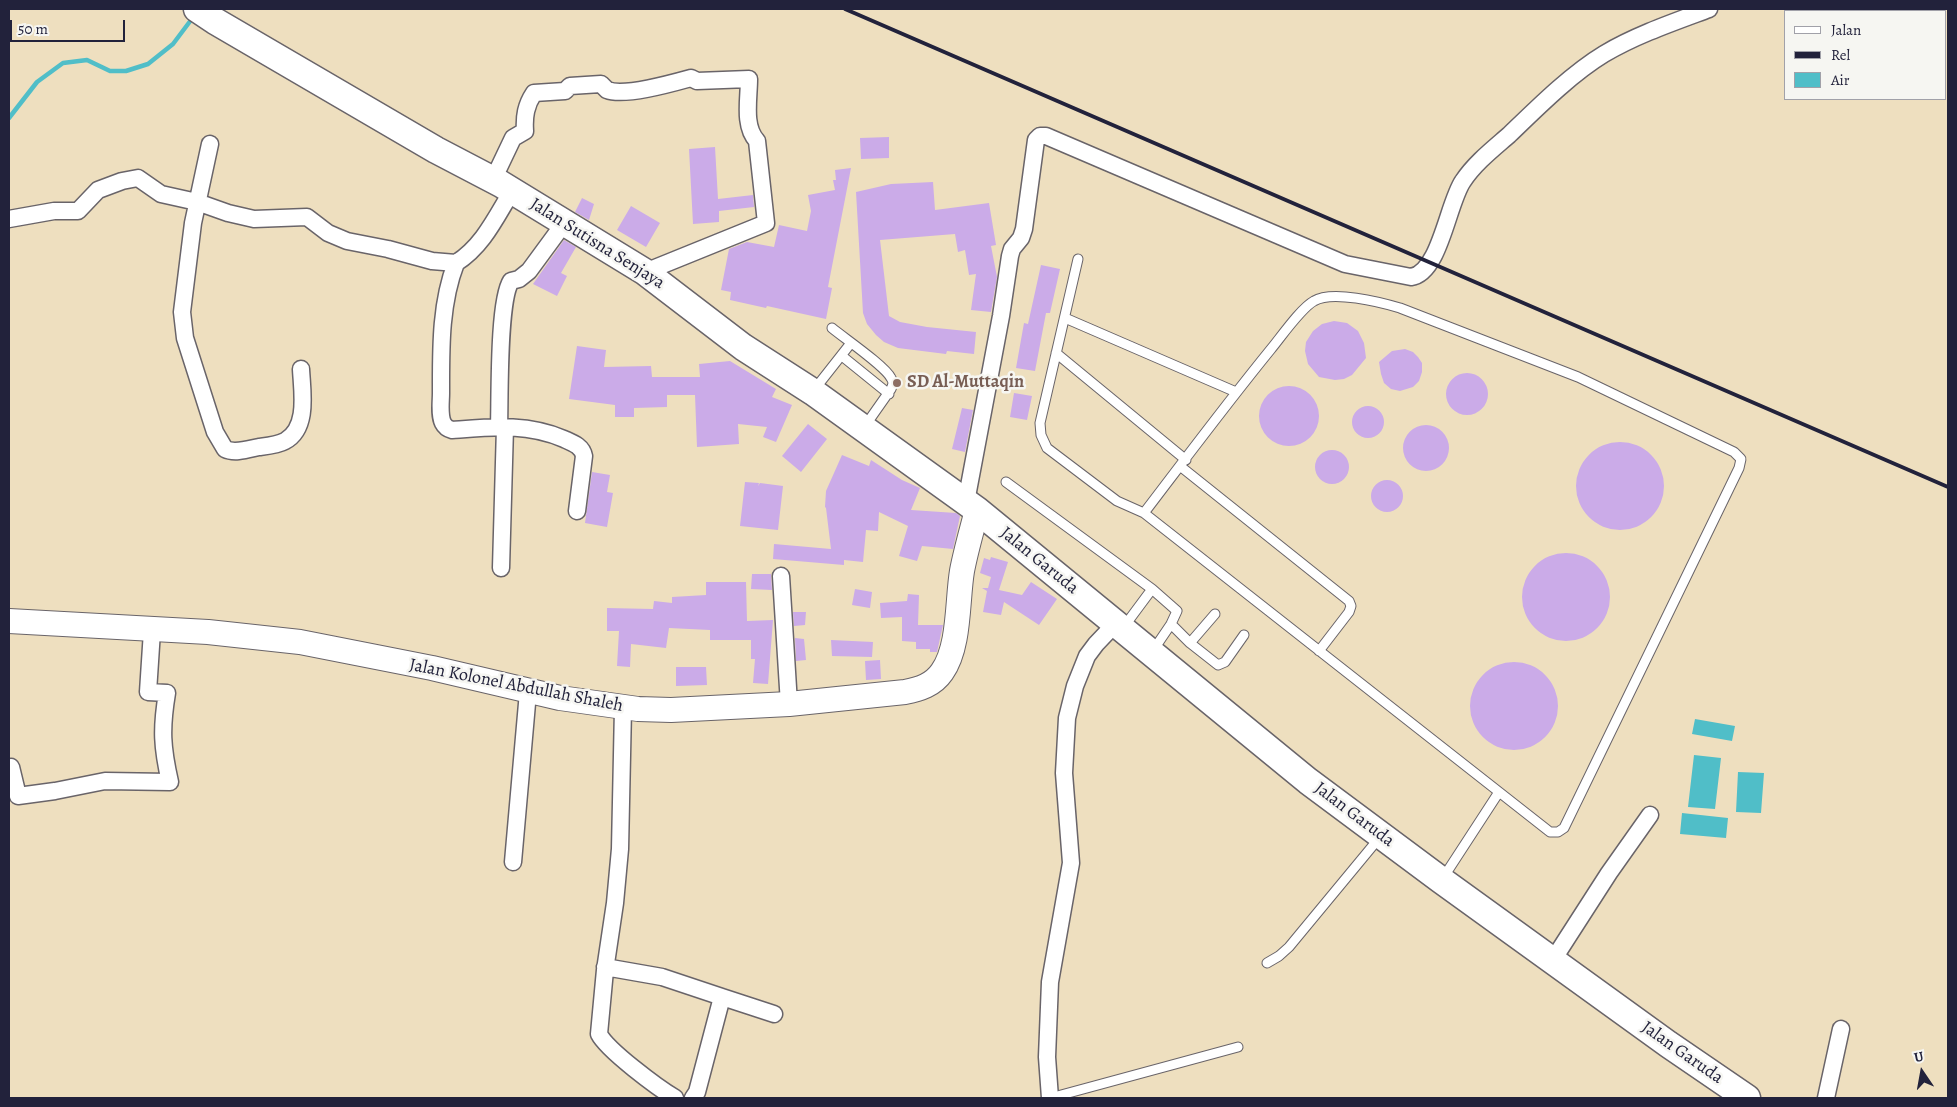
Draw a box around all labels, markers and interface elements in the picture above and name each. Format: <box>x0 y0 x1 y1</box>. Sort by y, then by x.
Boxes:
scale bar <box>12 10 128 42</box>
legend <box>1784 10 1947 100</box>
text: 50 m <box>18 19 48 39</box>
text: Jalan <box>1831 20 1861 40</box>
text: Rel <box>1831 45 1850 65</box>
text: Air <box>1831 70 1849 90</box>
street label: Jalan Sutisna Senjaya <box>526 194 668 294</box>
place label: SD Al-Muttaqin <box>907 372 1024 394</box>
marker: SD Al-Muttaqin <box>891 377 903 389</box>
street label: Jalan Garuda <box>995 523 1083 599</box>
street label: Jalan Kolonel Abdullah Shaleh <box>407 655 625 717</box>
street label: Jalan Garuda <box>1310 778 1398 852</box>
street label: Jalan Garuda <box>1637 1017 1727 1089</box>
north arrow <box>1897 1047 1947 1097</box>
text: U <box>1912 1047 1925 1067</box>

